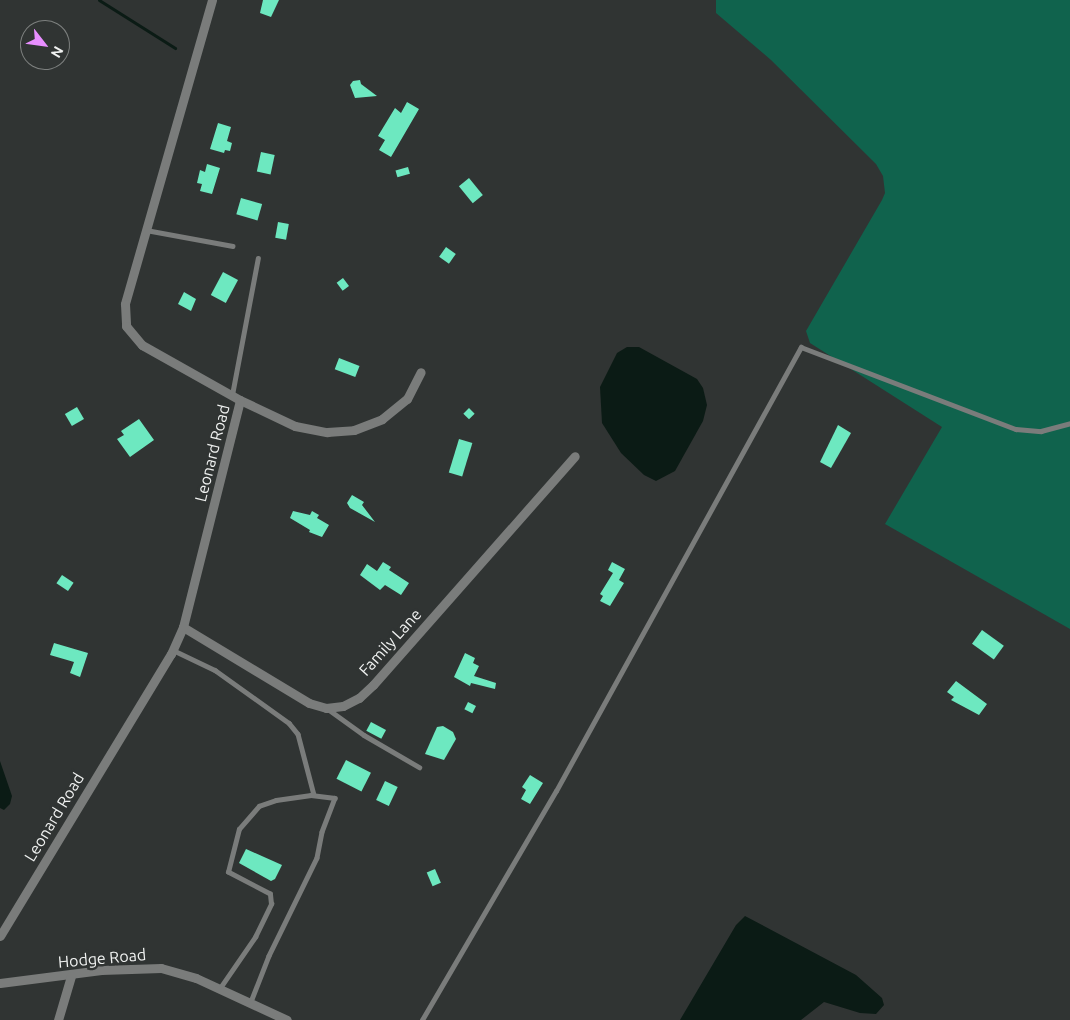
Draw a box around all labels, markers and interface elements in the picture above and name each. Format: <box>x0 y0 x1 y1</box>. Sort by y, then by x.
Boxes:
north arrow <box>20 20 70 70</box>
text: N <box>48 43 67 61</box>
street label: Leonard Road <box>191 402 233 504</box>
street label: Family Lane <box>355 605 425 679</box>
street label: Leonard Road <box>20 769 88 865</box>
street label: Hodge Road <box>57 945 147 971</box>

